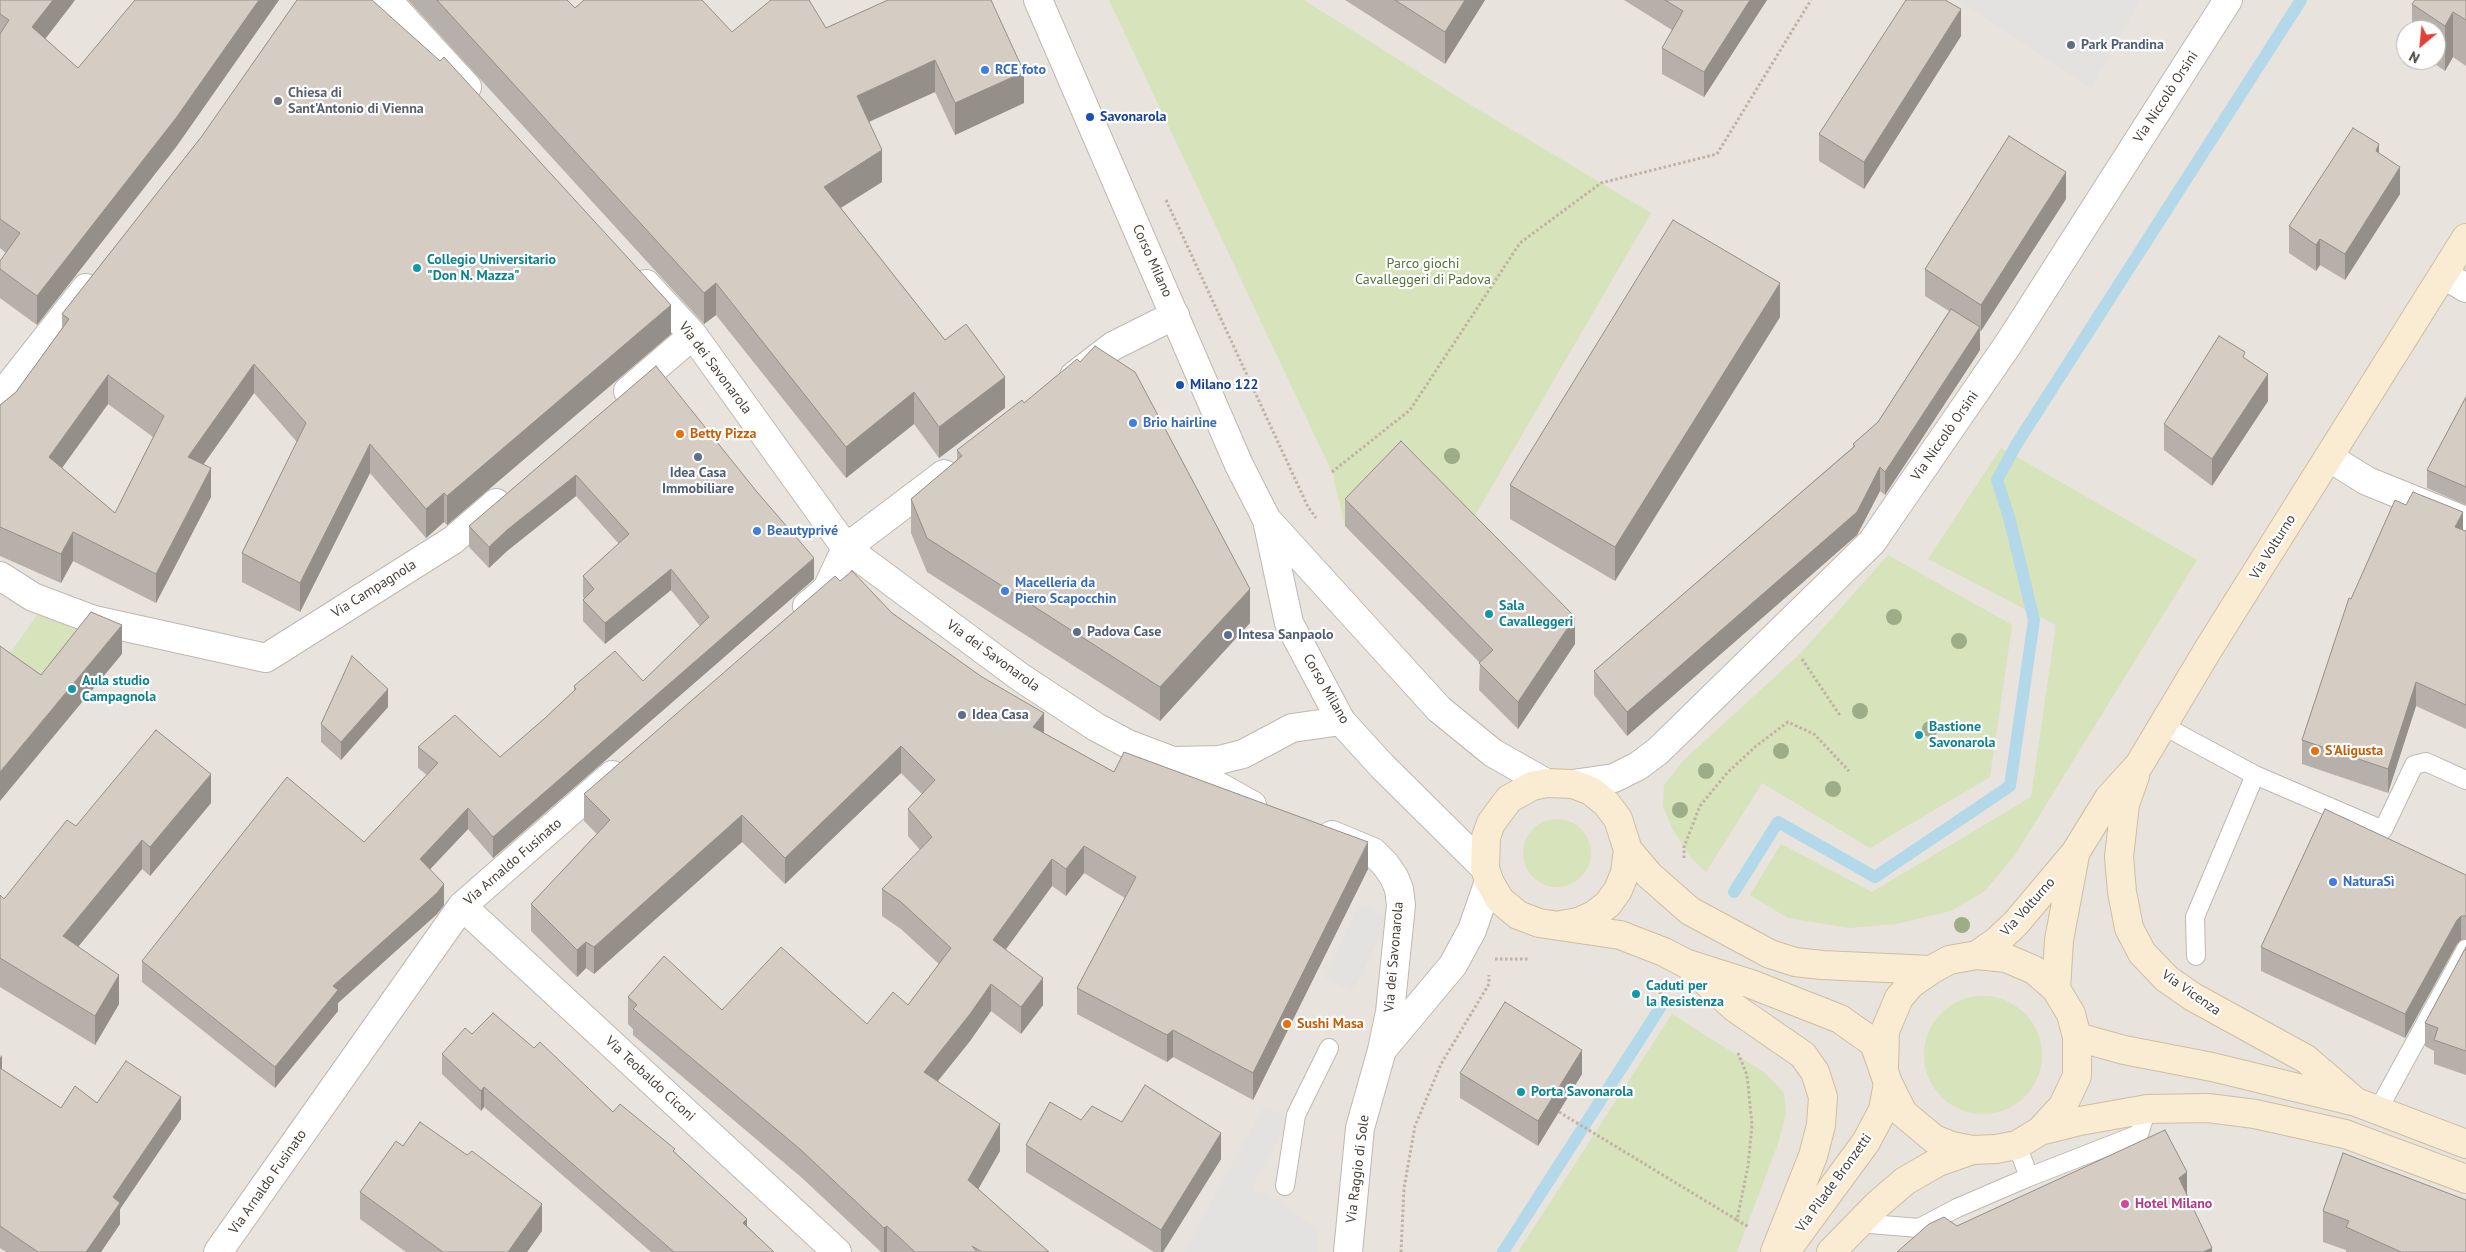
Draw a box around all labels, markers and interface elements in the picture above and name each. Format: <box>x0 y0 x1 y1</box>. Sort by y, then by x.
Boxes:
north arrow <box>2396 20 2446 70</box>
place label: Park Prandina <box>2081 37 2164 53</box>
marker: Park Prandina <box>2065 39 2077 51</box>
text: N <box>2406 47 2423 67</box>
street label: Via Niccolò Orsini <box>2130 48 2202 146</box>
place label: RCE foto <box>995 62 1046 78</box>
marker: RCE foto <box>979 64 991 76</box>
place label: Chiesa di Sant'Antonio di Vienna <box>288 85 424 118</box>
marker: Chiesa di Sant'Antonio di Vienna <box>272 95 284 107</box>
place label: Savonarola <box>1100 109 1167 125</box>
marker: Savonarola <box>1084 111 1096 123</box>
street label: Corso Milano <box>1128 222 1176 300</box>
place label: Collegio Universitario "Don N. Mazza" <box>427 252 556 284</box>
park label: Parco giochi Cavalleggeri di Padova <box>1355 256 1491 288</box>
marker: Collegio Universitario "Don N. Mazza" <box>411 262 423 274</box>
street label: Via dei Savonarola <box>675 319 755 417</box>
place label: Milano 122 <box>1190 377 1259 393</box>
marker: Milano 122 <box>1174 379 1186 391</box>
street label: Via Niccolò Orsini <box>1908 388 1982 484</box>
place label: Brio hairline <box>1143 415 1217 431</box>
marker: Brio hairline <box>1127 417 1139 429</box>
place label: Betty Pizza <box>690 426 757 442</box>
marker: Betty Pizza <box>674 428 686 440</box>
marker: Idea Casa Immobiliare <box>692 451 704 463</box>
place label: Idea Casa Immobiliare <box>662 465 734 498</box>
street label: Via Volturno <box>2246 511 2300 583</box>
place label: Beautyprivé <box>767 523 838 539</box>
marker: Beautyprivé <box>751 525 763 537</box>
street label: Via Campagnola <box>329 556 419 622</box>
place label: Macelleria da Piero Scapocchin <box>1015 575 1116 608</box>
marker: Macelleria da Piero Scapocchin <box>999 585 1011 597</box>
place label: Sala Cavalleggeri <box>1499 598 1573 630</box>
marker: Sala Cavalleggeri <box>1483 608 1495 620</box>
street label: Via dei Savonarola <box>943 617 1043 695</box>
place label: Padova Case <box>1087 624 1161 640</box>
marker: Padova Case <box>1071 626 1083 638</box>
place label: Intesa Sanpaolo <box>1238 627 1334 643</box>
marker: Intesa Sanpaolo <box>1222 629 1234 641</box>
street label: Corso Milano <box>1299 651 1353 727</box>
place label: Aula studio Campagnola <box>82 673 156 706</box>
marker: Aula studio Campagnola <box>66 683 78 695</box>
place label: Idea Casa <box>972 707 1029 723</box>
marker: Idea Casa <box>956 709 968 721</box>
place label: Bastione Savonarola <box>1929 719 1996 752</box>
marker: Bastione Savonarola <box>1913 729 1925 741</box>
place label: S'Aligusta <box>2325 743 2383 759</box>
marker: S'Aligusta <box>2309 745 2321 757</box>
street label: Via Arnaldo Fusinato <box>461 815 565 909</box>
street label: Via Volturno <box>1997 874 2059 940</box>
place label: NaturaSì <box>2343 874 2395 890</box>
marker: NaturaSì <box>2327 876 2339 888</box>
street label: Via dei Savonarola <box>1381 901 1407 1013</box>
street label: Via Vicenza <box>2158 967 2224 1019</box>
place label: Caduti per la Resistenza <box>1646 978 1724 1010</box>
marker: Caduti per la Resistenza <box>1630 988 1642 1000</box>
place label: Sushi Masa <box>1297 1016 1364 1032</box>
marker: Sushi Masa <box>1281 1018 1293 1030</box>
street label: Via Teobaldo Ciconi <box>602 1033 698 1125</box>
place label: Porta Savonarola <box>1531 1084 1633 1100</box>
marker: Porta Savonarola <box>1515 1086 1527 1098</box>
street label: Via Raggio di Sole <box>1343 1114 1373 1224</box>
street label: Via Arnaldo Fusinato <box>226 1126 310 1238</box>
street label: Via Pilade Bronzetti <box>1793 1130 1875 1236</box>
place label: Hotel Milano <box>2135 1196 2212 1212</box>
marker: Hotel Milano <box>2119 1198 2131 1210</box>

